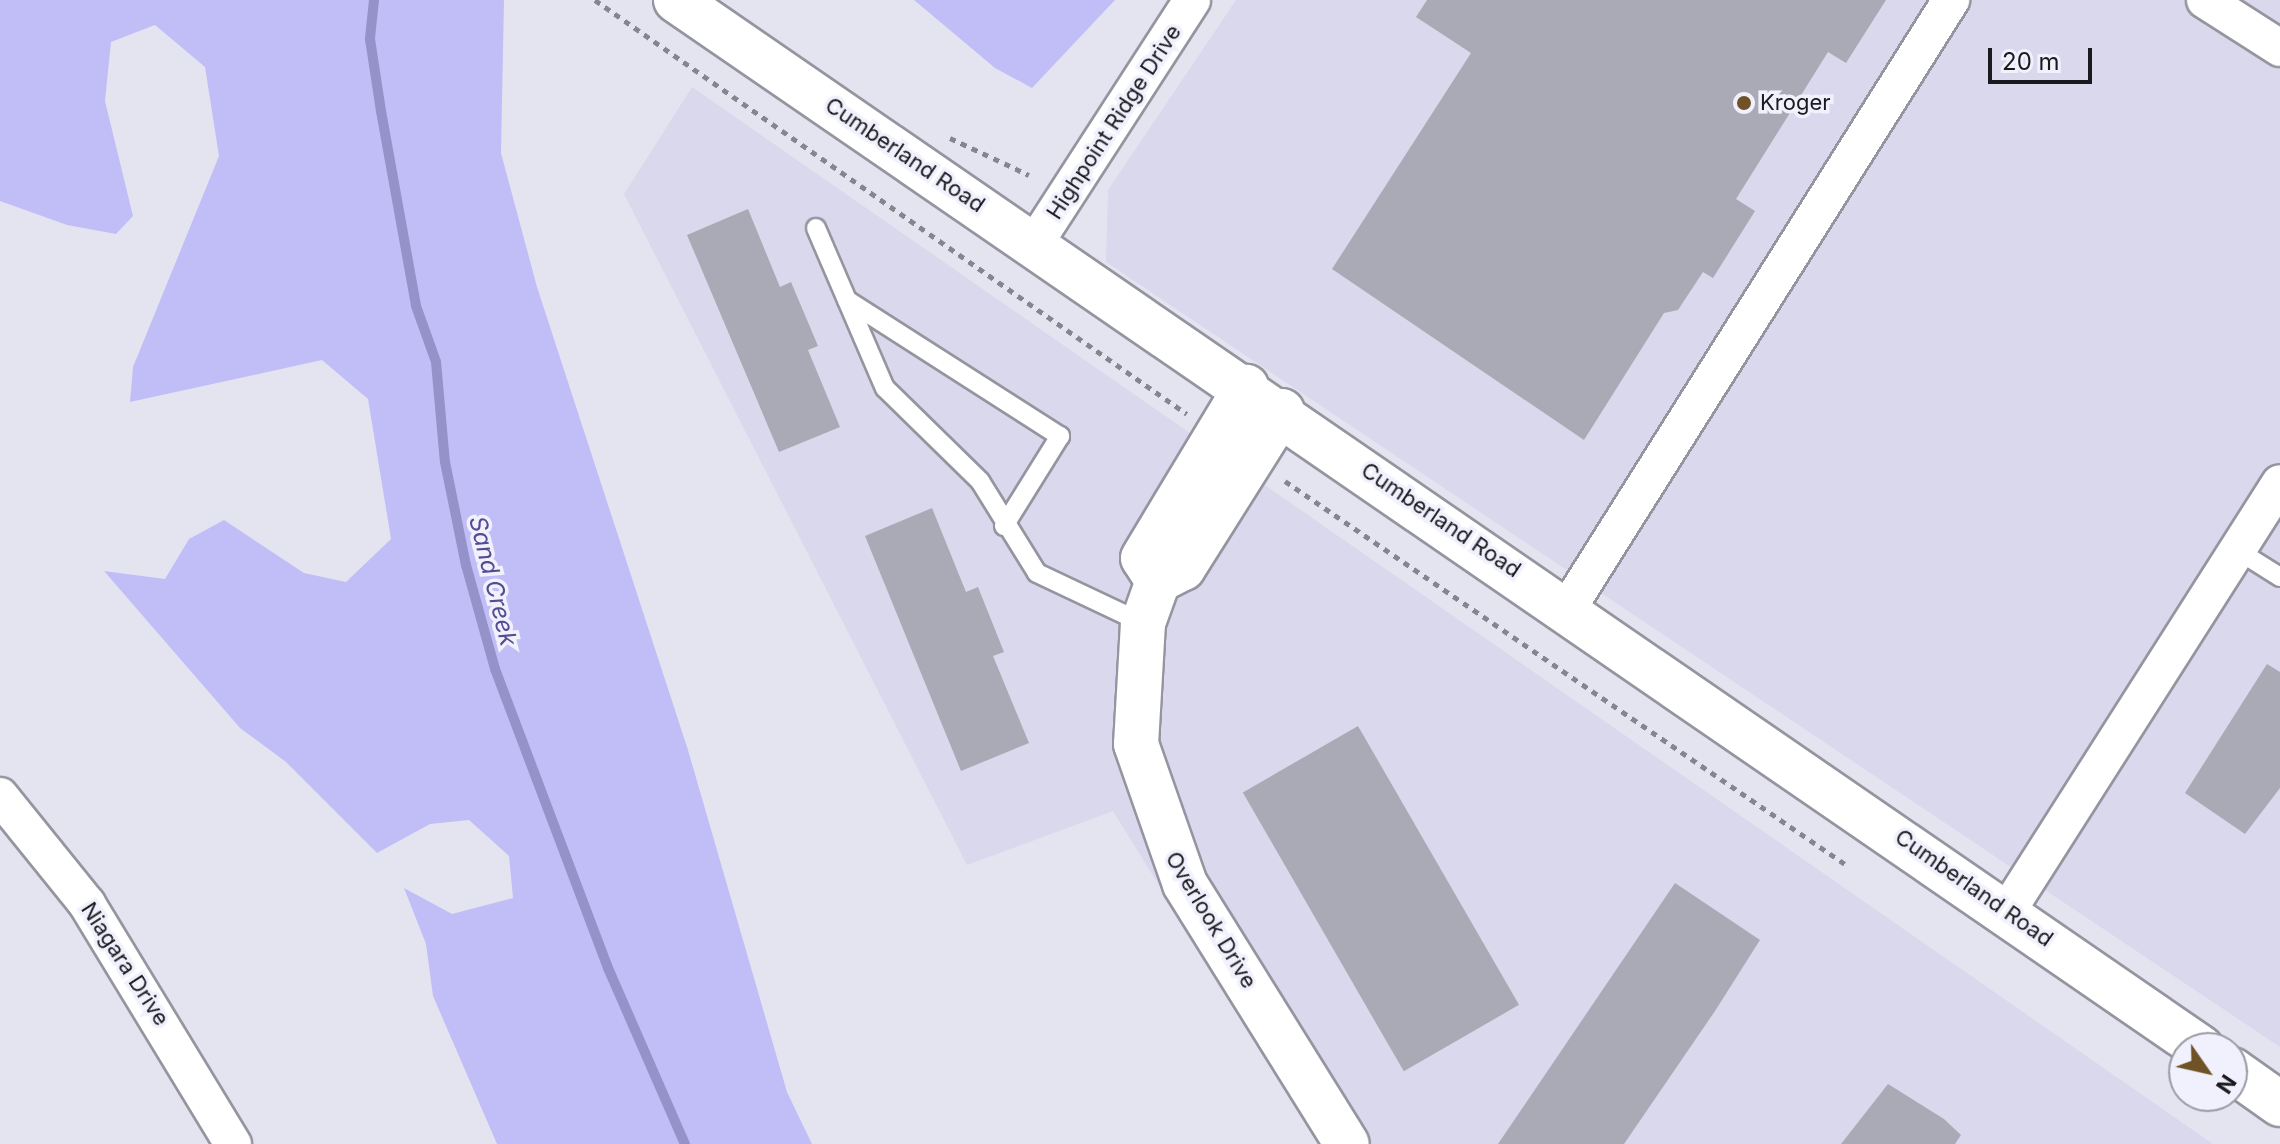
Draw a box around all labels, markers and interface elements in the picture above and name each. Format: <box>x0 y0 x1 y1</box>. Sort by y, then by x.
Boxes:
street label: Highpoint Ridge Drive <box>1041 20 1187 224</box>
scale bar <box>1992 32 2096 82</box>
text: 20 m <box>2002 47 2060 76</box>
place label: Kroger <box>1760 90 1830 116</box>
street label: Cumberland Road <box>820 92 990 218</box>
marker: Kroger <box>1735 94 1753 112</box>
street label: Cumberland Road <box>1356 457 1526 583</box>
water label: Sand Creek <box>463 513 523 649</box>
street label: Cumberland Road <box>1890 824 2058 952</box>
street label: Overlook Drive <box>1160 847 1262 993</box>
street label: Niagara Drive <box>75 897 175 1031</box>
north arrow <box>2168 1032 2248 1112</box>
text: N <box>2211 1070 2242 1099</box>

